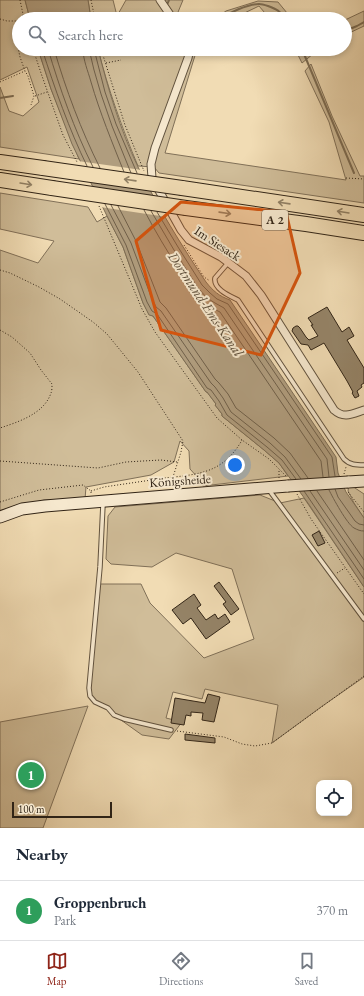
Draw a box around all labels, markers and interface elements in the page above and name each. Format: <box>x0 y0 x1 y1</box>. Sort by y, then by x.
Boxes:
search box <box>12 12 352 56</box>
icon: search <box>26 23 48 45</box>
text: Search here <box>58 25 123 44</box>
one-way arrow <box>124 176 137 184</box>
one-way arrow <box>19 180 32 188</box>
one-way arrow <box>278 199 291 207</box>
one-way arrow <box>337 208 350 216</box>
one-way arrow <box>218 209 231 217</box>
road number: A 2 <box>262 210 288 230</box>
street label: Im Siesack <box>191 222 245 265</box>
water label: Dortmund-Ems-Kanal <box>164 247 248 361</box>
your location <box>225 455 245 475</box>
street label: Königsheide <box>149 470 211 491</box>
pin: 1 <box>18 760 44 790</box>
map controls <box>316 780 352 816</box>
button: locate <box>316 780 352 816</box>
scale bar <box>12 800 112 819</box>
text: 100 m <box>18 802 45 816</box>
text: Nearby <box>16 843 68 865</box>
text: Groppenbruch <box>54 893 146 912</box>
text: 1 <box>26 902 32 919</box>
text: 370 m <box>317 902 348 919</box>
text: Park <box>54 912 76 929</box>
tab: Map <box>46 950 68 988</box>
tab: Directions <box>159 950 203 988</box>
tab: Saved <box>295 950 318 988</box>

